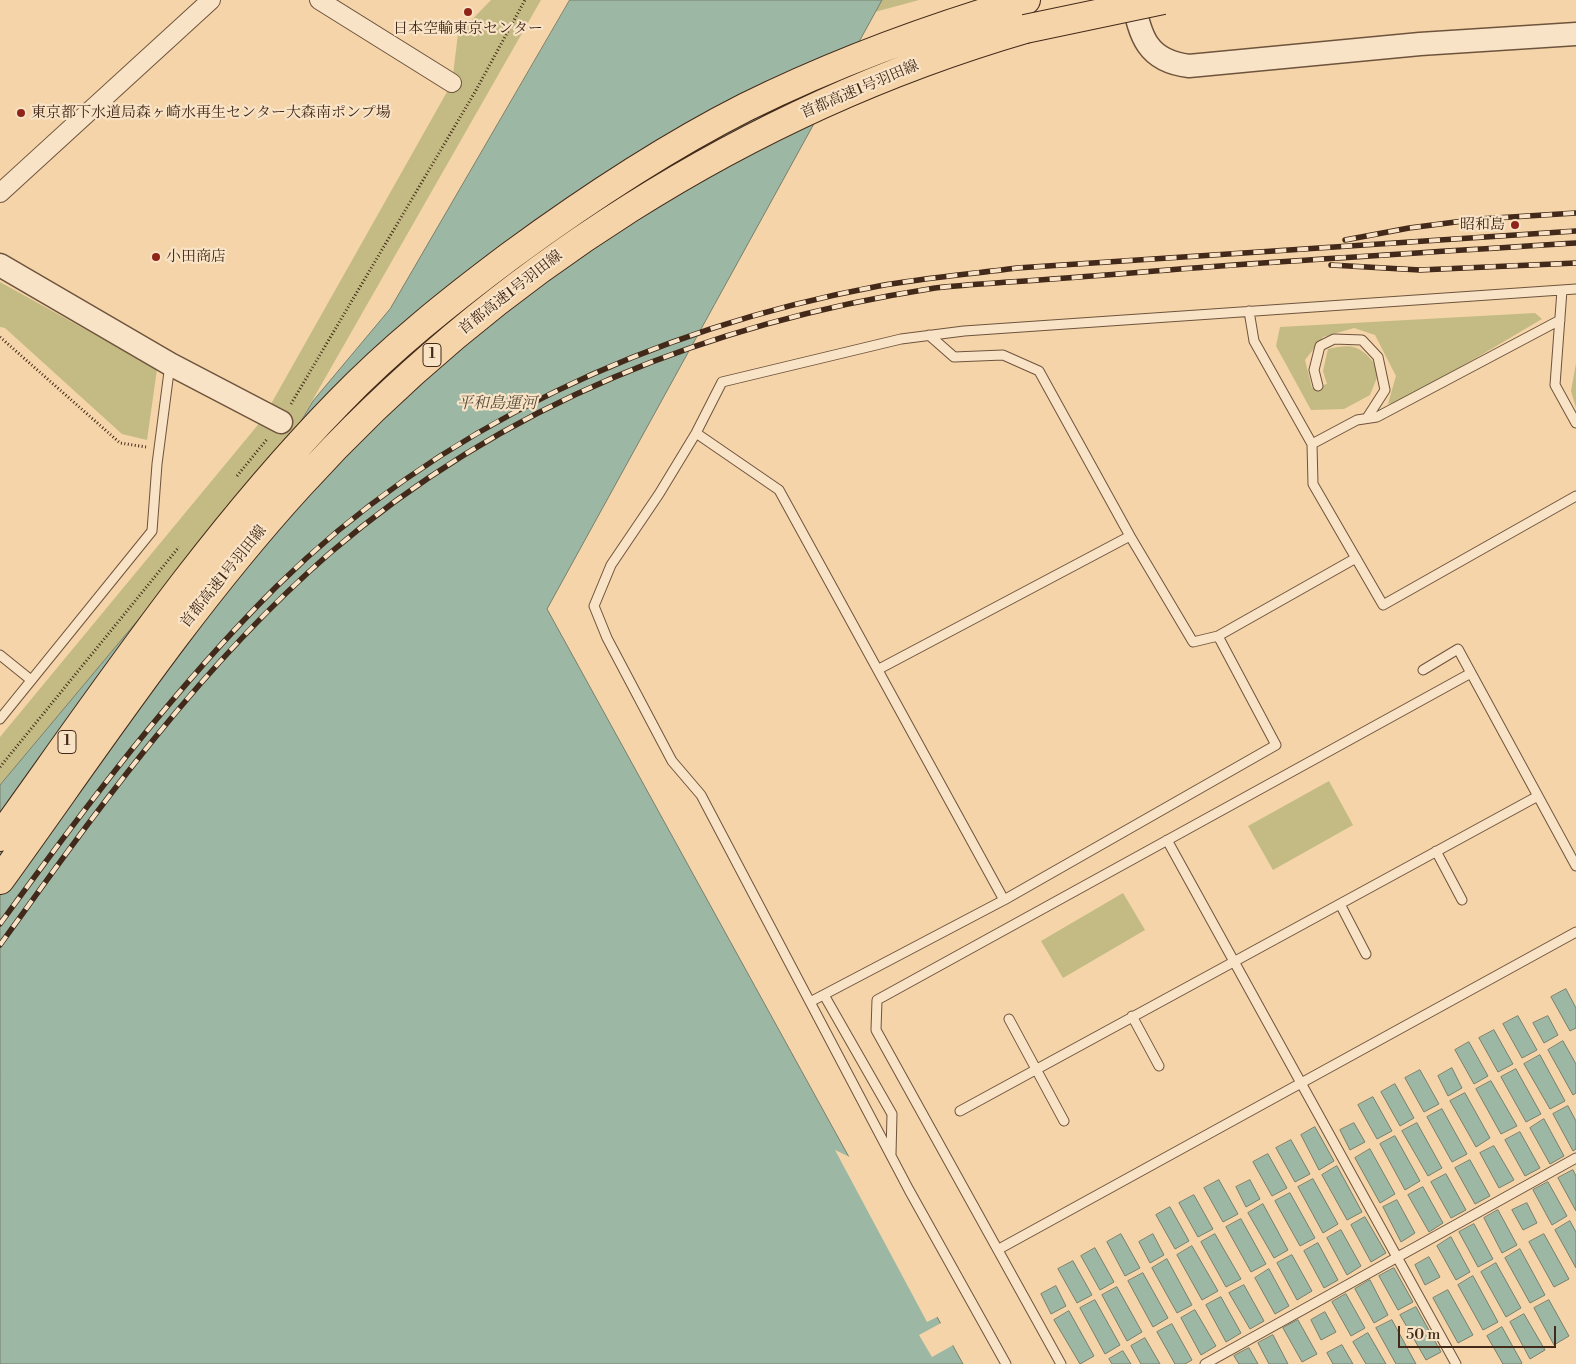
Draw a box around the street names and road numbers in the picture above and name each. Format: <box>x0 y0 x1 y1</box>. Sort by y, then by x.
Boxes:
street label: 首都高速1号羽田線 <box>798 57 922 123</box>
street label: 首都高速1号羽田線 <box>456 247 566 339</box>
road number: 1 <box>423 344 441 366</box>
street label: 首都高速1号羽田線 <box>177 522 271 632</box>
road number: 1 <box>58 730 76 754</box>

